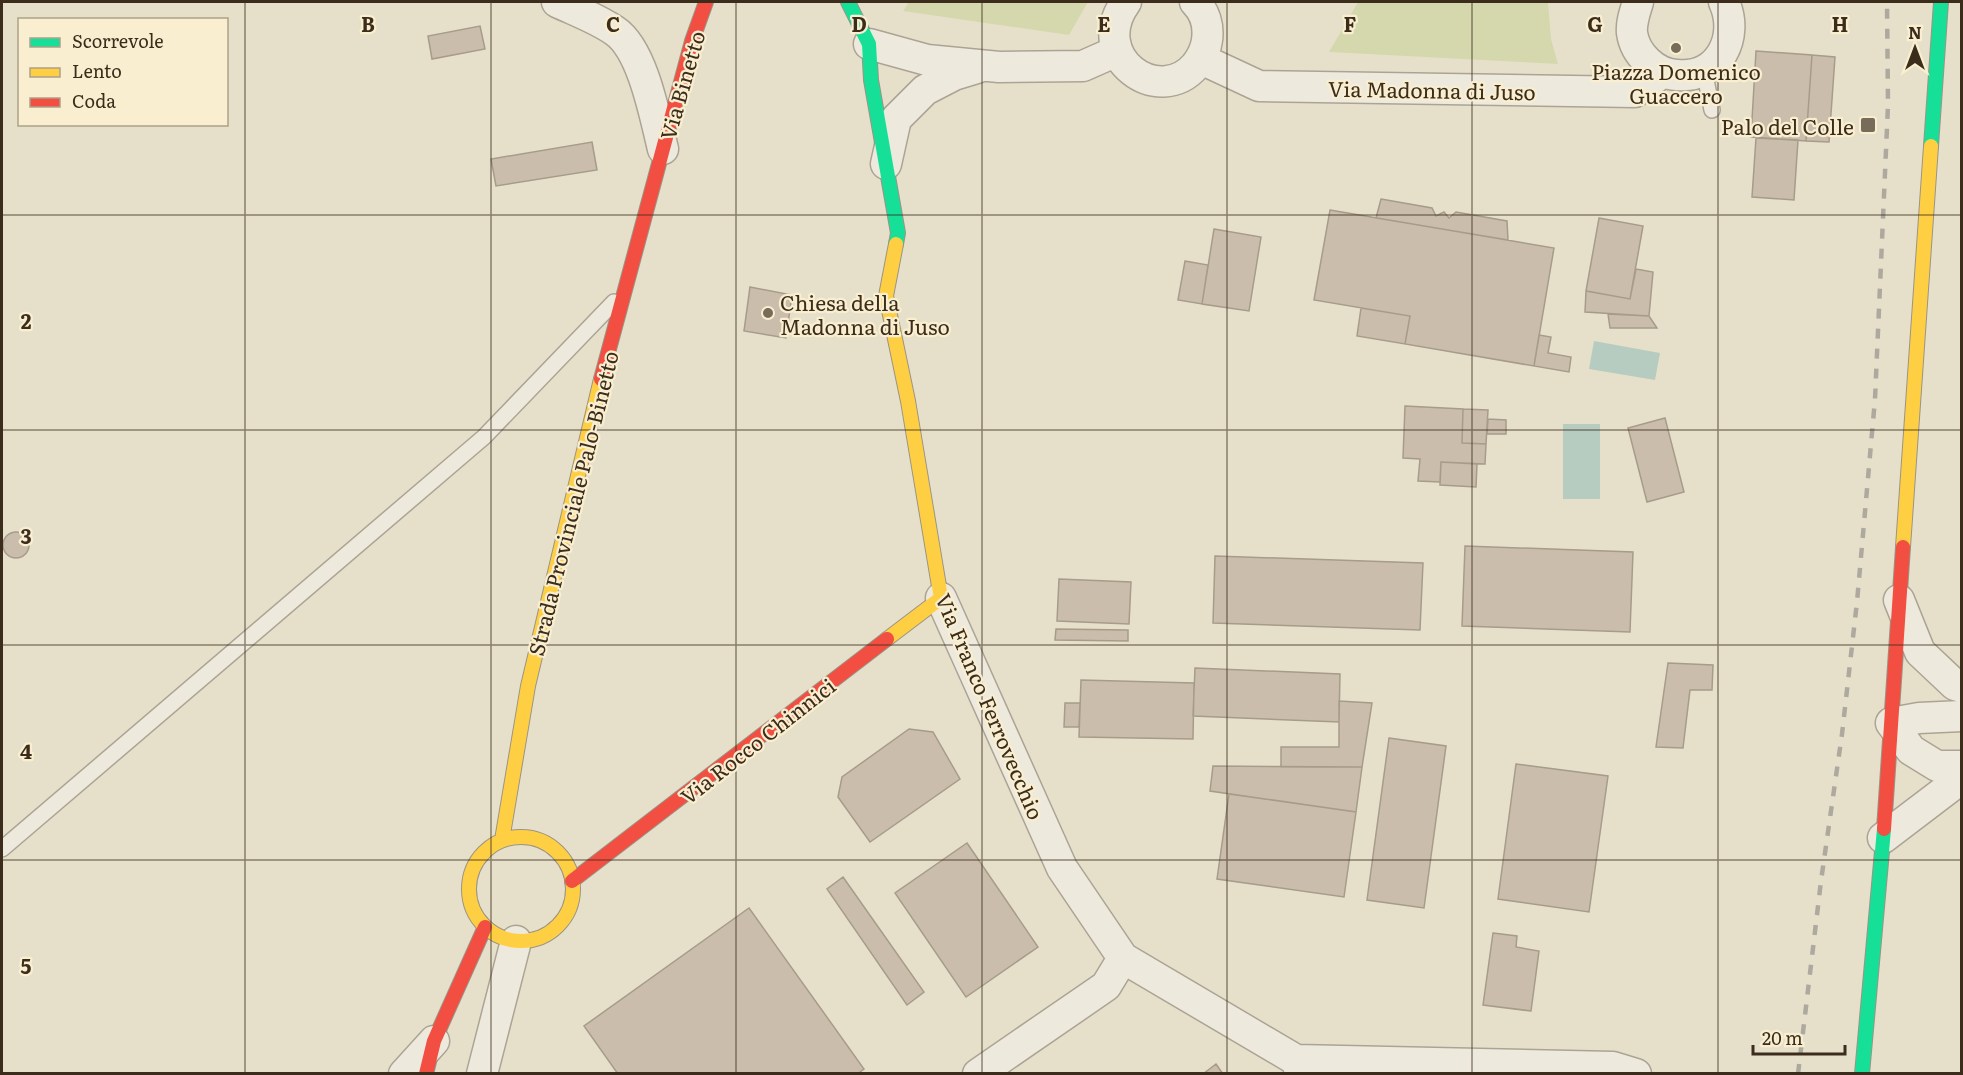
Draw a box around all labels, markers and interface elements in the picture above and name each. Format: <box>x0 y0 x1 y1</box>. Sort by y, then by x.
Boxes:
text: B <box>361 8 375 38</box>
text: C <box>606 8 620 38</box>
text: D <box>851 8 867 38</box>
text: E <box>1097 8 1111 38</box>
text: F <box>1344 8 1357 38</box>
text: G <box>1587 8 1603 38</box>
text: H <box>1832 8 1848 38</box>
legend <box>18 18 228 126</box>
north arrow <box>1885 18 1945 78</box>
text: N <box>1908 20 1922 44</box>
text: Scorrevole <box>72 27 164 54</box>
street label: Via Binetto <box>651 27 711 143</box>
marker: Piazza Domenico Guaccero <box>1669 41 1683 55</box>
place label: Piazza Domenico Guaccero <box>1591 55 1761 110</box>
text: Lento <box>72 57 122 84</box>
street label: Via Madonna di Juso <box>1328 72 1536 106</box>
text: Coda <box>72 87 116 114</box>
place label: Palo del Colle <box>1721 110 1854 141</box>
marker: Palo del Colle <box>1859 116 1877 134</box>
place label: Chiesa della Madonna di Juso <box>780 286 950 341</box>
text: 2 <box>21 305 32 335</box>
marker: Chiesa della Madonna di Juso <box>761 306 775 320</box>
street label: Strada Provinciale Palo-Binetto <box>519 347 625 659</box>
text: 3 <box>20 520 32 550</box>
street label: Via Franco Ferrovecchio <box>929 588 1053 824</box>
street label: Via Rocco Chinnici <box>673 670 841 810</box>
text: 4 <box>20 735 32 765</box>
text: 5 <box>21 950 32 980</box>
scale bar <box>1753 1018 1844 1056</box>
text: 20 m <box>1762 1024 1803 1051</box>

